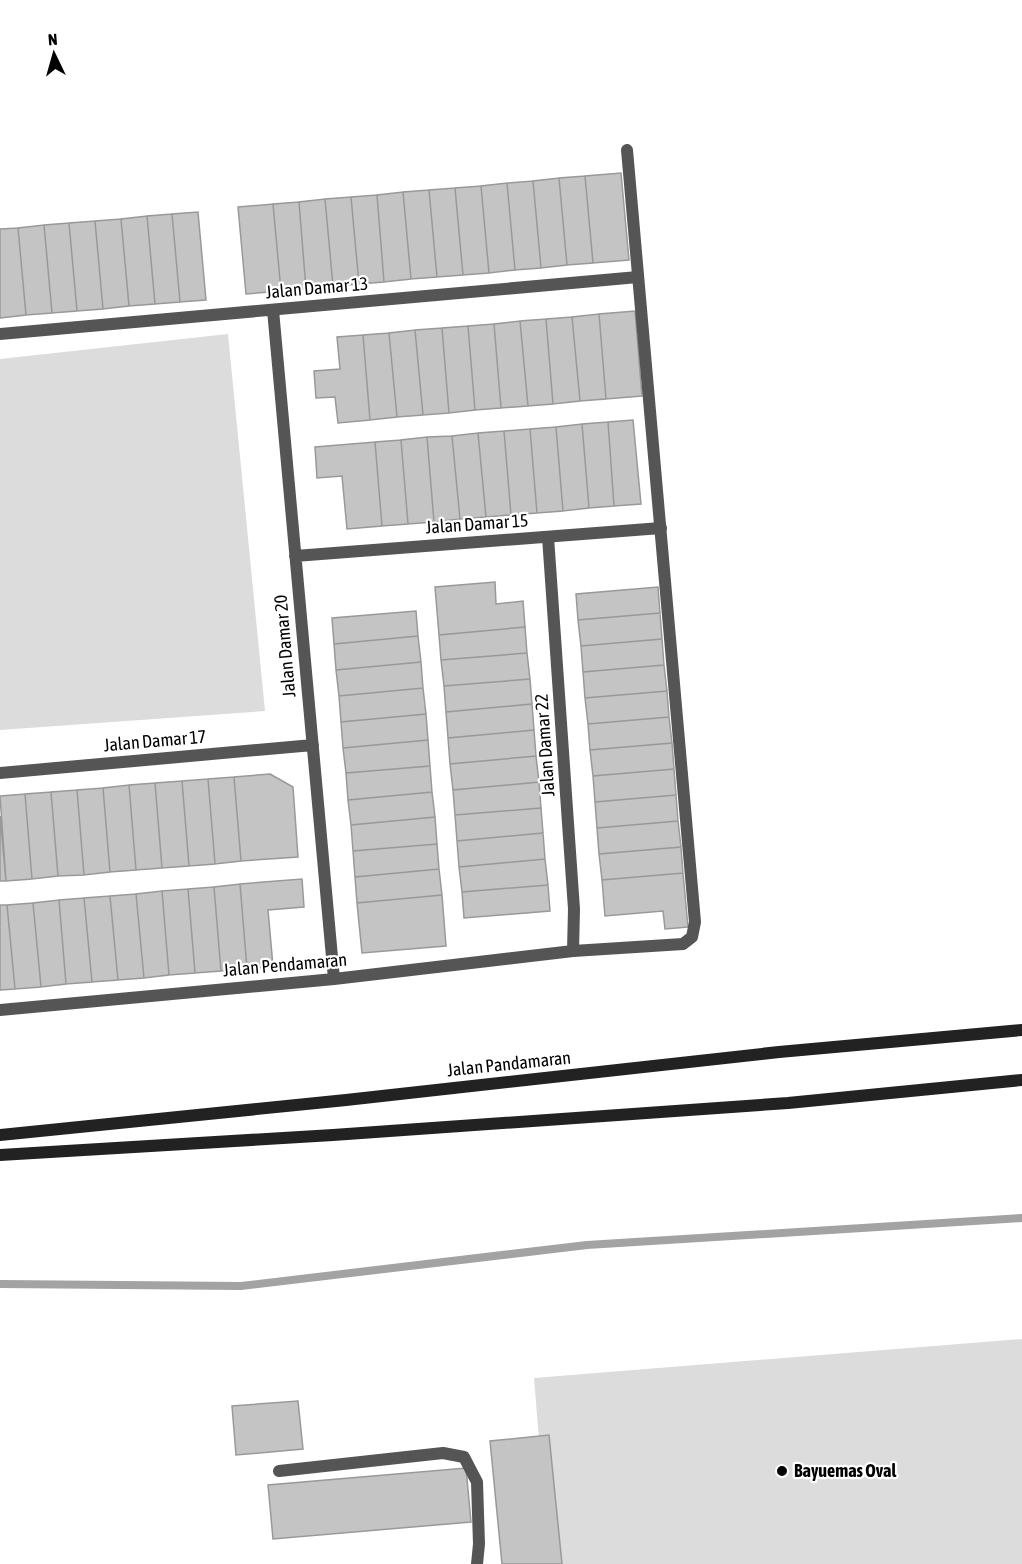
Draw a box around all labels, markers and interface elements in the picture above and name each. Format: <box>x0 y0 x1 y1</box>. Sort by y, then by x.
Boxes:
north arrow <box>24 24 84 84</box>
text: N <box>47 30 58 48</box>
street label: Jalan Damar 13 <box>265 273 369 302</box>
street label: Jalan Damar 15 <box>425 509 529 538</box>
street label: Jalan Damar 20 <box>270 594 299 698</box>
street label: Jalan Damar 22 <box>530 693 559 797</box>
street label: Jalan Damar 17 <box>103 726 207 755</box>
street label: Jalan Pendamaran <box>222 949 348 980</box>
street label: Jalan Pandamaran <box>446 1047 572 1080</box>
place label: Bayuemas Oval <box>794 1460 896 1481</box>
marker: Bayuemas Oval <box>775 1464 789 1478</box>

